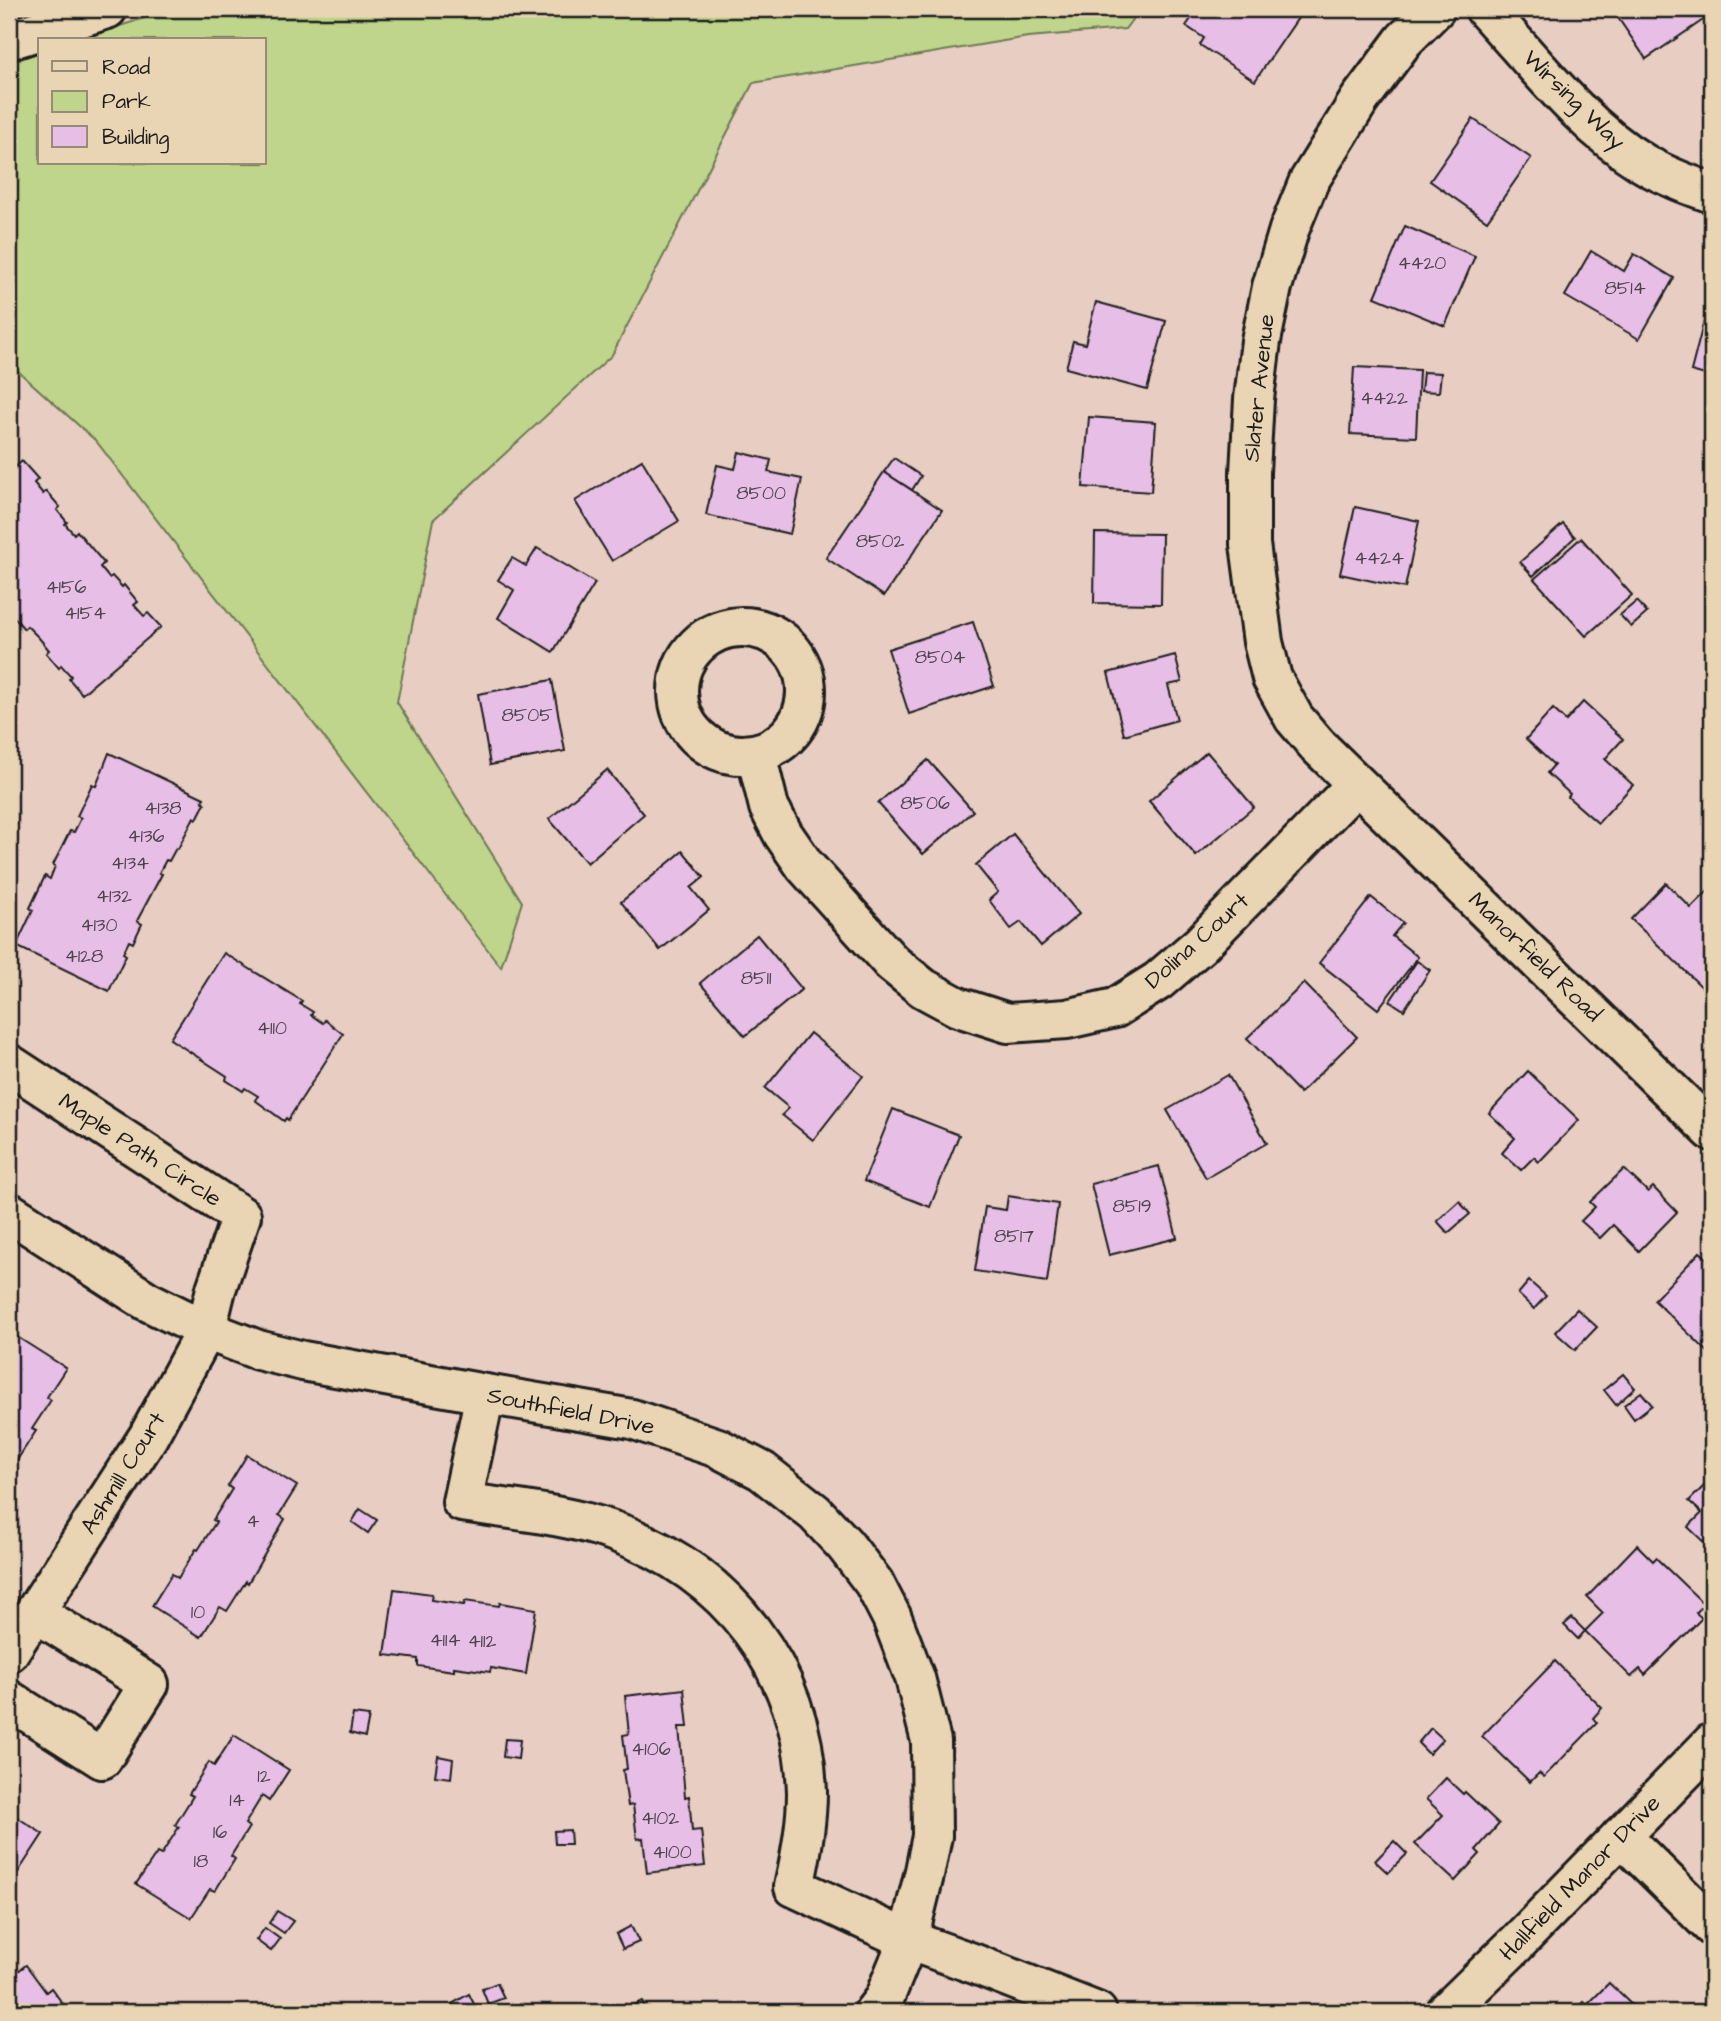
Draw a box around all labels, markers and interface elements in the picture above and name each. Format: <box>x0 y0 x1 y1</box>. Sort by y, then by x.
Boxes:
legend <box>38 38 266 164</box>
street label: Wirsing Way <box>1515 43 1633 158</box>
text: Road <box>102 53 150 82</box>
text: Park <box>102 87 151 116</box>
text: Building <box>102 123 170 154</box>
house number: 4420 <box>1398 250 1446 277</box>
house number: 8514 <box>1604 275 1646 302</box>
street label: Slater Avenue <box>1235 312 1283 464</box>
house number: 4422 <box>1360 385 1408 412</box>
house number: 8500 <box>736 480 786 507</box>
house number: 8502 <box>856 528 904 555</box>
house number: 4424 <box>1354 545 1404 572</box>
house number: 4156 <box>46 574 86 601</box>
house number: 4154 <box>64 600 106 627</box>
house number: 8504 <box>915 644 965 671</box>
house number: 8505 <box>501 702 553 729</box>
house number: 8506 <box>900 790 950 817</box>
house number: 4138 <box>144 795 182 822</box>
house number: 4136 <box>128 823 165 850</box>
house number: 4134 <box>111 850 149 877</box>
house number: 4132 <box>96 883 132 910</box>
street label: Dolina Court <box>1138 885 1257 996</box>
street label: Manorfield Road <box>1461 885 1609 1029</box>
house number: 4130 <box>80 912 118 939</box>
house number: 4128 <box>65 943 103 970</box>
house number: 8511 <box>741 965 772 992</box>
house number: 4110 <box>257 1015 287 1042</box>
street label: Maple Path Circle <box>52 1085 228 1215</box>
house number: 8519 <box>1112 1193 1152 1220</box>
house number: 8517 <box>994 1223 1034 1250</box>
street label: Southfield Drive <box>485 1379 657 1443</box>
street label: Ashmill Court <box>73 1405 174 1540</box>
house number: 4 <box>247 1508 260 1535</box>
house number: 10 <box>191 1599 205 1626</box>
house number: 4114 <box>430 1627 460 1654</box>
house number: 4112 <box>468 1628 496 1655</box>
house number: 4106 <box>631 1736 671 1763</box>
house number: 12 <box>257 1763 271 1790</box>
house number: 14 <box>229 1787 245 1814</box>
street label: Hallfield Manor Drive <box>1492 1788 1668 1968</box>
house number: 4102 <box>641 1805 679 1832</box>
house number: 16 <box>213 1819 227 1846</box>
house number: 4100 <box>652 1839 692 1866</box>
house number: 18 <box>194 1848 208 1875</box>

